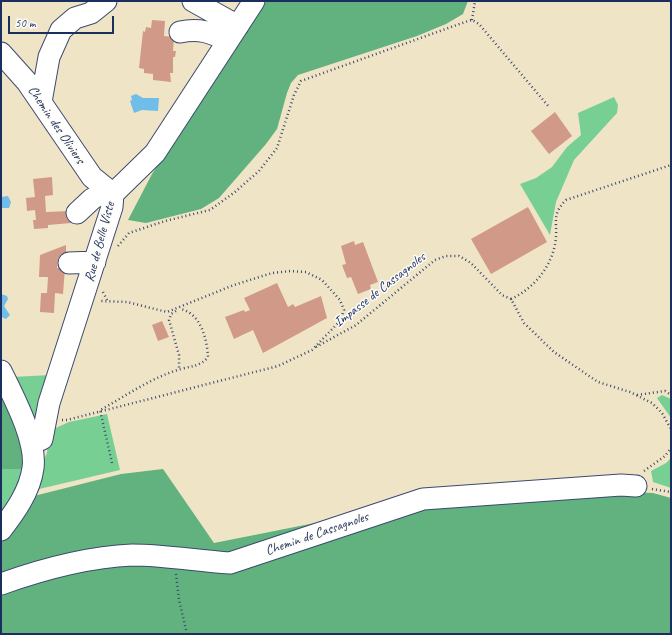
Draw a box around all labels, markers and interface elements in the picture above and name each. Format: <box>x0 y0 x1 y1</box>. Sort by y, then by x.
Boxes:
scale bar <box>10 8 116 34</box>
text: 50 m <box>15 15 35 31</box>
street label: Chemin des Oliviers <box>24 83 88 167</box>
street label: Rue de Belle Viste <box>81 200 119 284</box>
street label: Impasse de Cassagnoles <box>331 249 429 331</box>
street label: Chemin de Cassagnoles <box>263 509 371 559</box>

